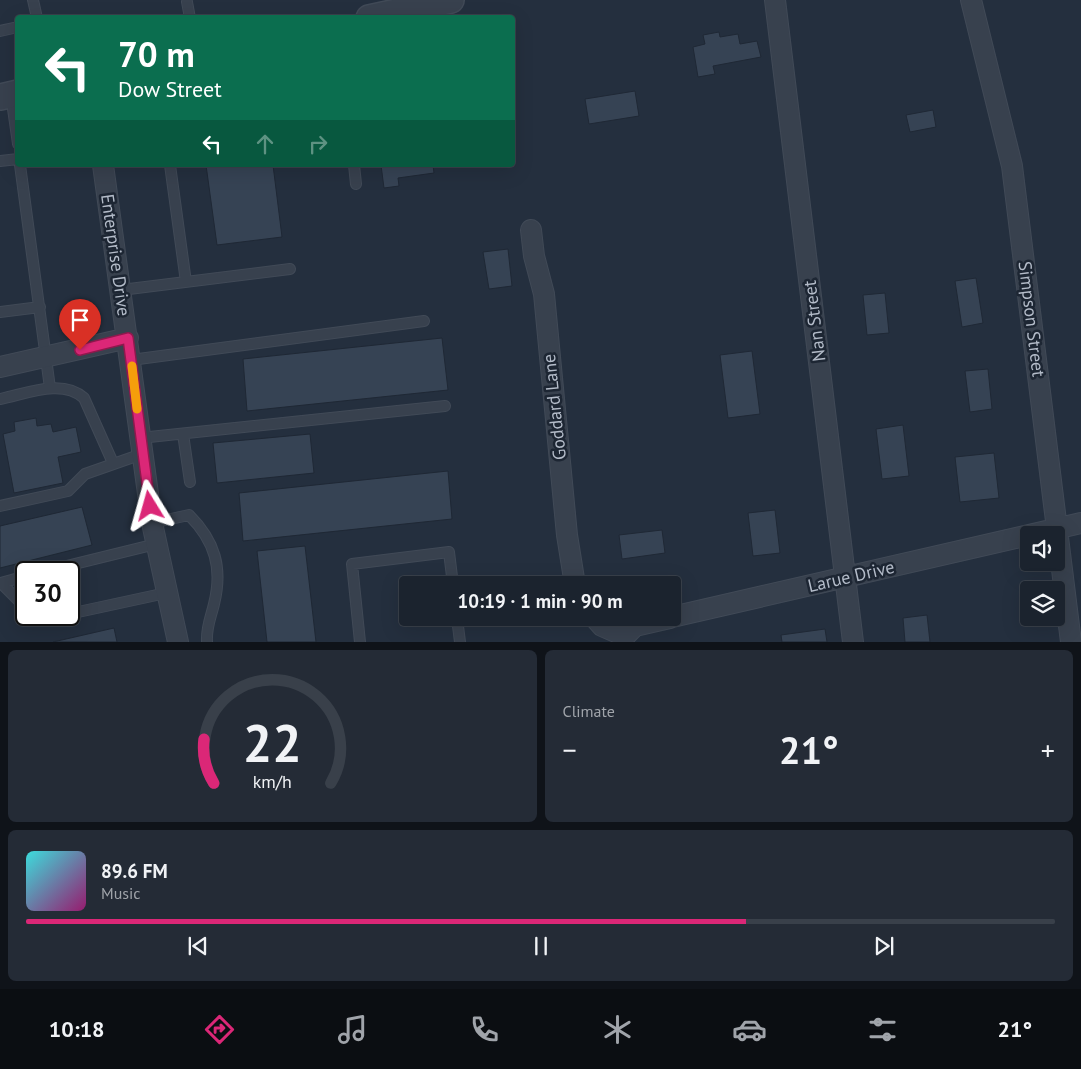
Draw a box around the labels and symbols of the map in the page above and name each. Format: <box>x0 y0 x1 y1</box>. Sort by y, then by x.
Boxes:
street label: Enterprise Drive <box>96 192 136 318</box>
street label: Simpson Street <box>1013 260 1051 378</box>
street label: Nan Street <box>798 279 830 363</box>
pin <box>59 299 101 350</box>
street label: Goddard Lane <box>537 353 571 461</box>
position arrow <box>123 479 175 531</box>
street label: Larue Drive <box>806 555 896 597</box>
speed limit sign: 30 <box>15 561 80 626</box>

